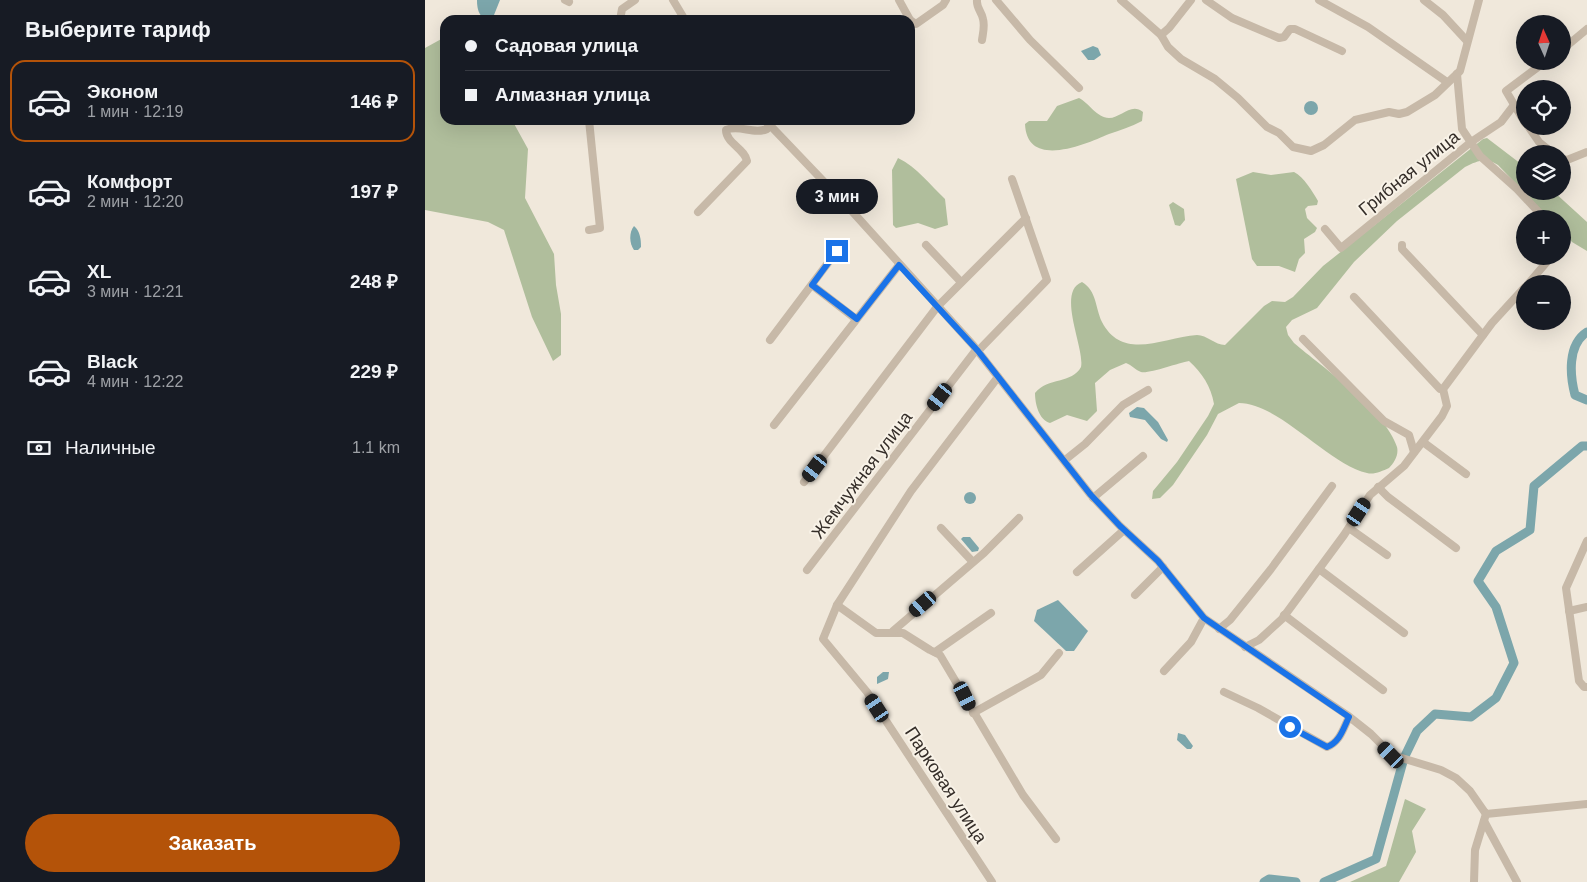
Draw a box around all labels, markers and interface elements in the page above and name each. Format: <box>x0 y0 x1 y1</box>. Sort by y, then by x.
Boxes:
north arrow <box>1516 15 1571 70</box>
map controls <box>1516 15 1571 330</box>
text: Выберите тариф <box>25 17 211 42</box>
text: Садовая улица <box>495 35 638 56</box>
icon: car <box>27 79 72 124</box>
button: locate <box>1516 80 1571 135</box>
text: Эконом <box>87 81 158 102</box>
text: Алмазная улица <box>495 84 650 105</box>
text: 146 ₽ <box>350 91 398 112</box>
text: 1 мин · 12:19 <box>87 103 183 120</box>
street label: Грибная улица <box>1355 126 1464 220</box>
button: layers <box>1516 145 1571 200</box>
icon: car <box>27 169 72 214</box>
text: Комфорт <box>87 171 172 192</box>
callout: 3 мин <box>796 178 878 214</box>
text: 197 ₽ <box>350 181 398 202</box>
text: 3 мин <box>815 188 859 205</box>
text: 2 мин · 12:20 <box>87 193 183 210</box>
button: + <box>1516 210 1571 265</box>
route end <box>826 240 848 262</box>
icon: car <box>27 259 72 304</box>
text: XL <box>87 261 111 282</box>
text: 248 ₽ <box>350 271 398 292</box>
button: − <box>1516 275 1571 330</box>
text: 3 мин · 12:21 <box>87 283 183 300</box>
icon: car <box>27 349 72 394</box>
text: Black <box>87 351 138 372</box>
text: 229 ₽ <box>350 361 398 382</box>
text: 4 мин · 12:22 <box>87 373 183 390</box>
car <box>924 381 955 413</box>
street label: Жемчужная улица <box>808 407 917 542</box>
icon: cash <box>25 434 53 462</box>
text: Наличные <box>65 437 156 458</box>
text: 1.1 km <box>352 439 400 456</box>
car <box>799 452 830 484</box>
car <box>1344 495 1373 529</box>
car <box>906 588 939 620</box>
car <box>951 679 978 713</box>
car <box>862 691 891 725</box>
route start <box>1279 716 1301 738</box>
street label: Парковая улица <box>901 723 992 848</box>
car <box>1375 739 1406 771</box>
button: Заказать <box>25 814 400 872</box>

